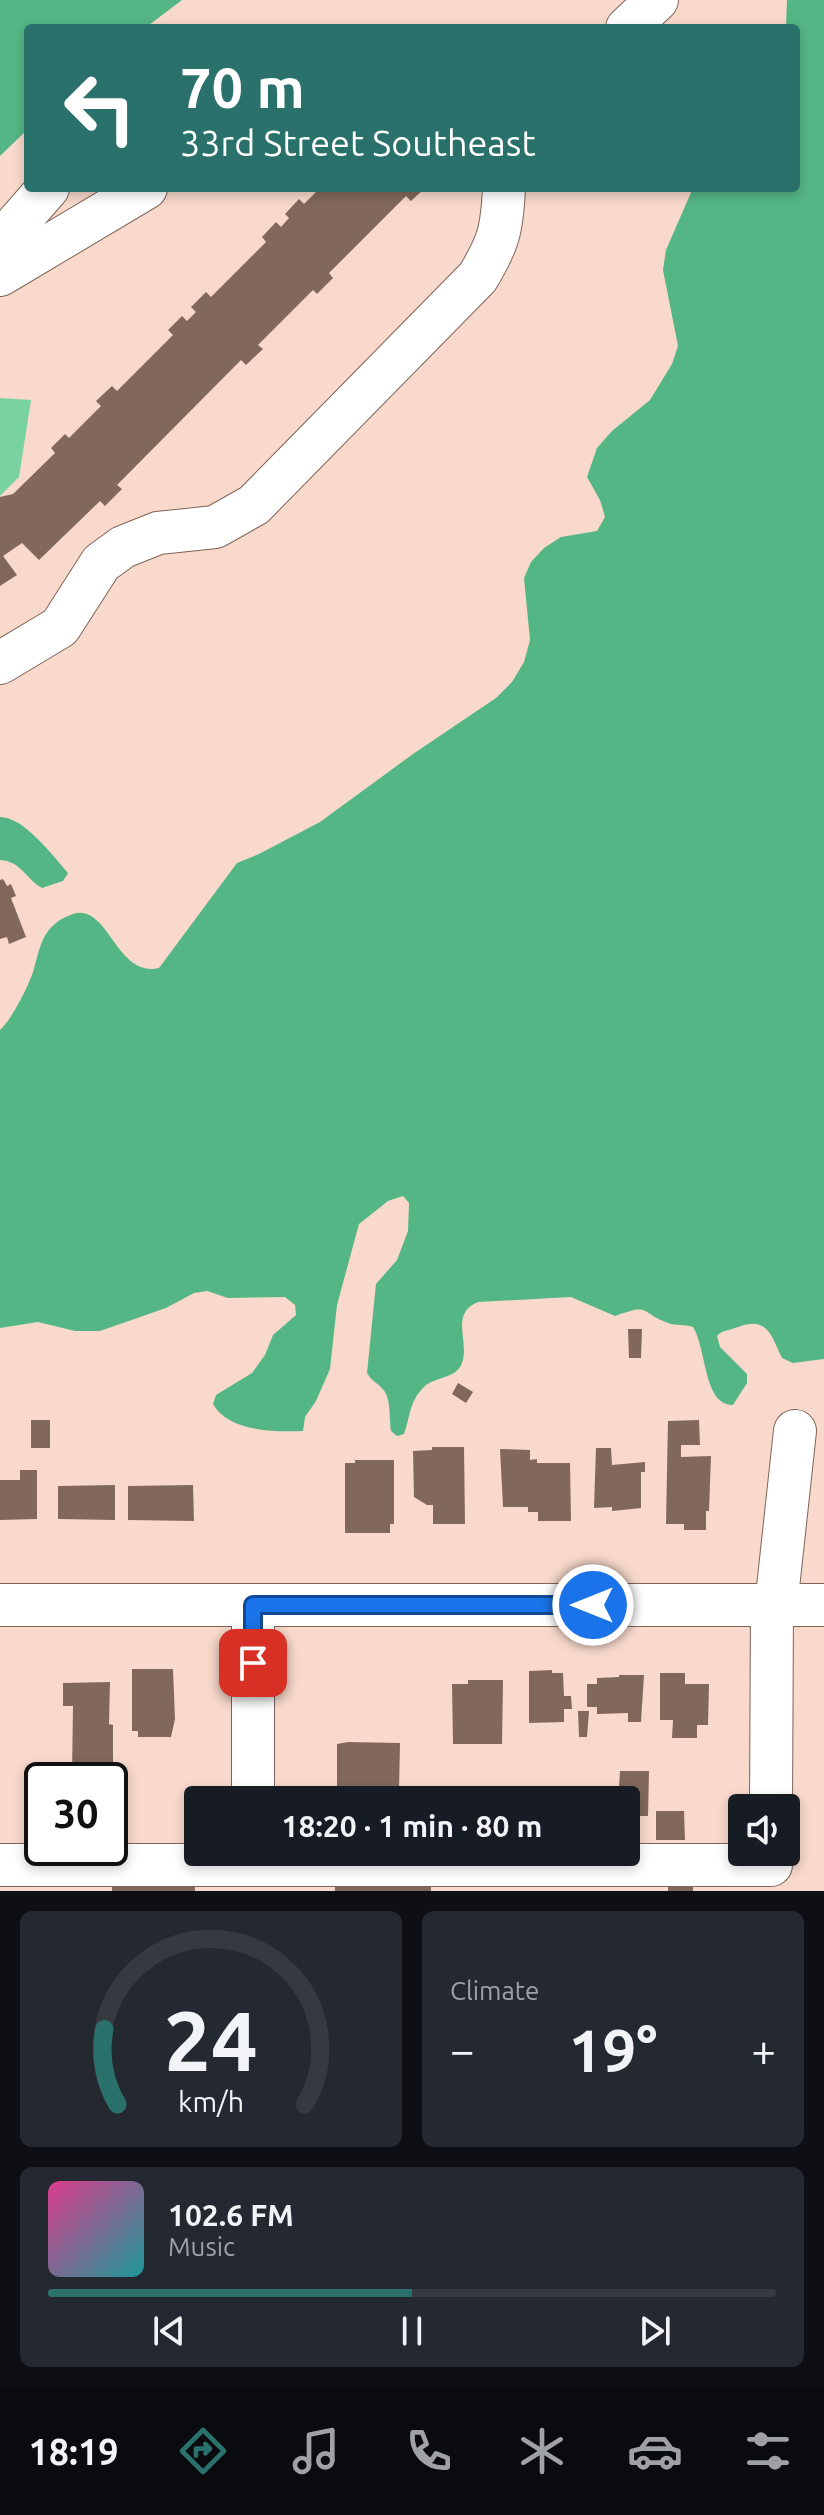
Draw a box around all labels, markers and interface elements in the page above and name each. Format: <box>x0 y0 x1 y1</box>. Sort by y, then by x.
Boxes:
icon: left <box>48 56 152 160</box>
text: 70 m <box>180 56 305 119</box>
text: 33rd Street Southeast <box>180 122 536 163</box>
position arrow <box>551 1563 635 1647</box>
pin <box>219 1629 287 1697</box>
icon: arrive <box>231 1641 275 1685</box>
speed limit sign: 30 <box>24 1762 128 1866</box>
map controls <box>728 1794 800 1866</box>
button: sound <box>728 1794 800 1866</box>
text: 18:20 · 1 min · 80 m <box>282 1809 542 1843</box>
text: Climate <box>450 1976 539 2005</box>
text: 24 <box>164 1993 258 2087</box>
text: 19° <box>569 2016 657 2083</box>
text: − <box>450 2025 475 2074</box>
text: + <box>751 2025 776 2074</box>
text: km/h <box>178 2085 244 2117</box>
text: 102.6 FM <box>168 2198 294 2232</box>
text: Music <box>168 2232 235 2261</box>
icon: previous <box>147 2309 191 2353</box>
icon: pause <box>390 2309 434 2353</box>
icon: next <box>633 2309 677 2353</box>
icon: directions <box>175 2423 231 2479</box>
icon: music <box>288 2423 344 2479</box>
icon: phone <box>401 2423 457 2479</box>
icon: climate <box>514 2423 570 2479</box>
icon: car <box>627 2423 683 2479</box>
icon: filters <box>740 2423 796 2479</box>
text: 18:19 <box>28 2431 119 2472</box>

